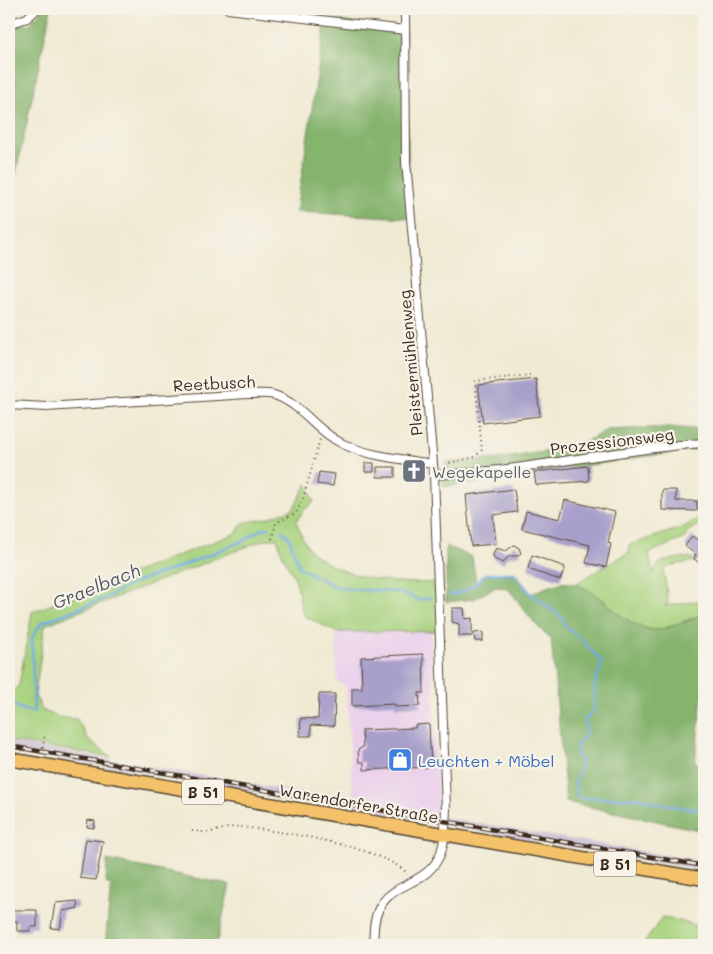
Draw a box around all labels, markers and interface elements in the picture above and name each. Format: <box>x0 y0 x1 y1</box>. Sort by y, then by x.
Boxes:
street label: Pleistermühlenweg <box>393 289 427 437</box>
street label: Reetbusch <box>172 370 256 396</box>
street label: Prozessionsweg <box>549 423 675 459</box>
church icon: Wegekapelle <box>401 458 427 484</box>
place label: Wegekapelle <box>432 461 531 482</box>
water label: Graelbach <box>49 558 143 614</box>
shop icon: Leuchten + Möbel <box>387 747 413 773</box>
place label: Leuchten + Möbel <box>418 750 555 771</box>
street label: Warendorfer Straße <box>277 779 441 827</box>
road number: B 51 <box>182 780 224 804</box>
road number: B 51 <box>594 852 636 876</box>

